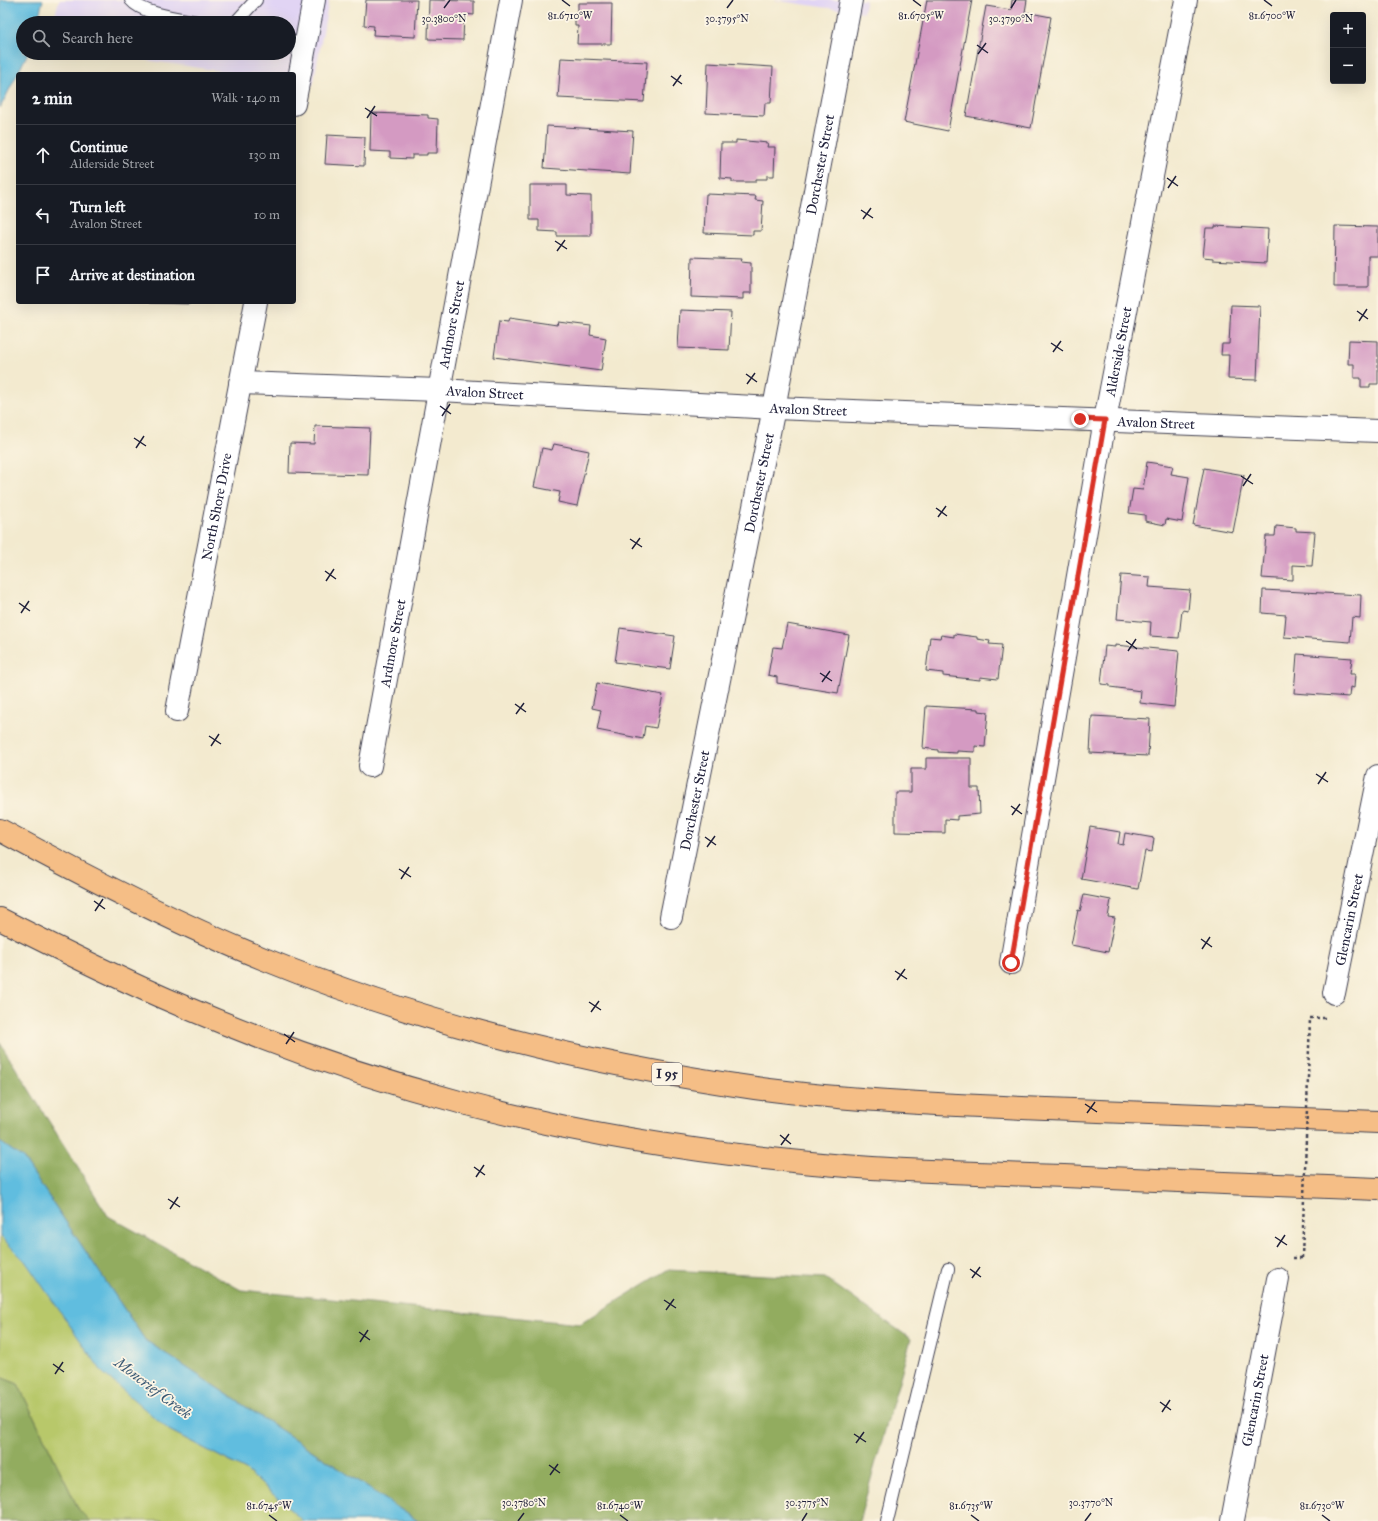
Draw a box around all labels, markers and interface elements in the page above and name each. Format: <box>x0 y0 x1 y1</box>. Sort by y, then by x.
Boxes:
text: 81.6710°W <box>548 10 593 22</box>
text: 81.6705°W <box>898 10 944 22</box>
text: 81.6700°W <box>1249 10 1296 22</box>
map controls <box>1330 12 1366 84</box>
button: + <box>1330 12 1366 48</box>
text: 30.3800°N <box>422 13 467 25</box>
text: 30.3795°N <box>705 13 749 25</box>
text: 30.3790°N <box>989 13 1034 25</box>
search box <box>16 16 296 60</box>
icon: search <box>30 27 52 49</box>
text: Search here <box>62 29 133 47</box>
button: − <box>1330 48 1366 84</box>
text: 2 min <box>32 88 72 109</box>
text: Walk · 140 m <box>211 90 280 106</box>
street label: Dorchester Street <box>802 113 838 216</box>
text: Continue <box>70 138 128 156</box>
icon: ahead <box>32 144 54 166</box>
text: 130 m <box>248 147 280 163</box>
text: Alderside Street <box>70 156 154 172</box>
text: Turn left <box>70 198 126 216</box>
icon: left <box>32 204 54 226</box>
text: 10 m <box>254 207 280 223</box>
text: Avalon Street <box>70 216 142 232</box>
icon: arrive <box>32 264 54 286</box>
text: Arrive at destination <box>70 266 195 284</box>
street label: Ardmore Street <box>435 279 468 371</box>
street label: Alderside Street <box>1101 305 1135 399</box>
street label: Avalon Street <box>444 382 524 403</box>
street label: Avalon Street <box>768 399 848 419</box>
route end <box>1071 410 1089 428</box>
street label: Avalon Street <box>1116 413 1195 433</box>
street label: Dorchester Street <box>740 431 777 534</box>
street label: North Shore Drive <box>198 451 235 562</box>
street label: Ardmore Street <box>376 598 409 690</box>
street label: Dorchester Street <box>676 749 713 852</box>
street label: Glencarin Street <box>1331 872 1367 967</box>
route start <box>1002 954 1020 972</box>
road number: I 95 <box>652 1063 682 1085</box>
water label: Moncrief Creek <box>109 1352 195 1423</box>
street label: Glencarin Street <box>1238 1352 1272 1448</box>
text: 30.3780°N <box>502 1497 547 1509</box>
text: 30.3775°N <box>785 1497 829 1509</box>
text: 30.3770°N <box>1069 1497 1114 1509</box>
text: 81.6745°W <box>247 1500 292 1512</box>
text: 81.6740°W <box>597 1500 644 1512</box>
text: 81.6735°W <box>949 1500 993 1512</box>
text: 81.6730°W <box>1300 1500 1345 1512</box>

